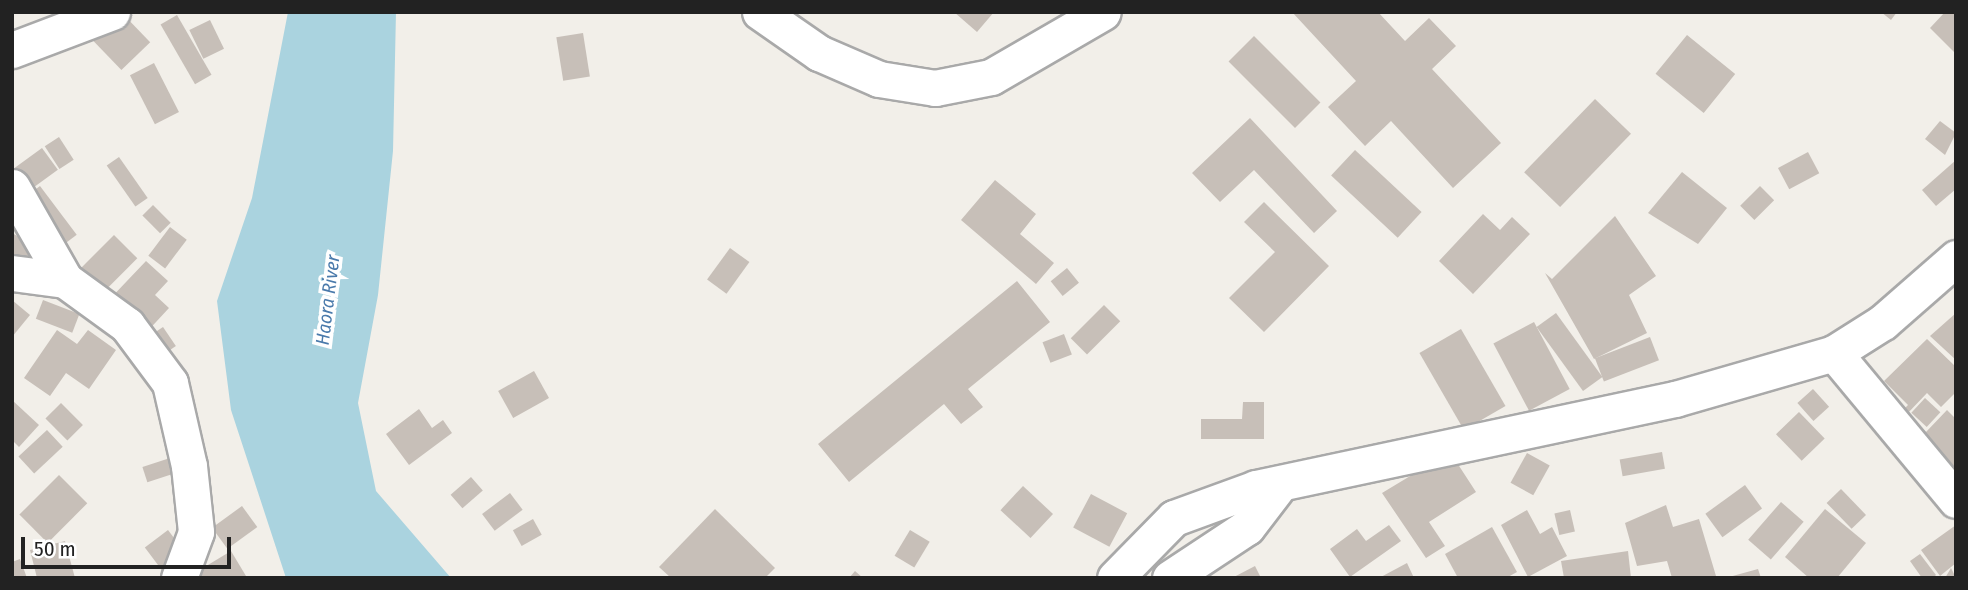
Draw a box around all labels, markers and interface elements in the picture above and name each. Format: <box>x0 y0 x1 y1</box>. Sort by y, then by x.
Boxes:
water label: Haora River <box>311 254 345 346</box>
scale bar <box>24 524 234 568</box>
text: 50 m <box>34 536 76 562</box>

